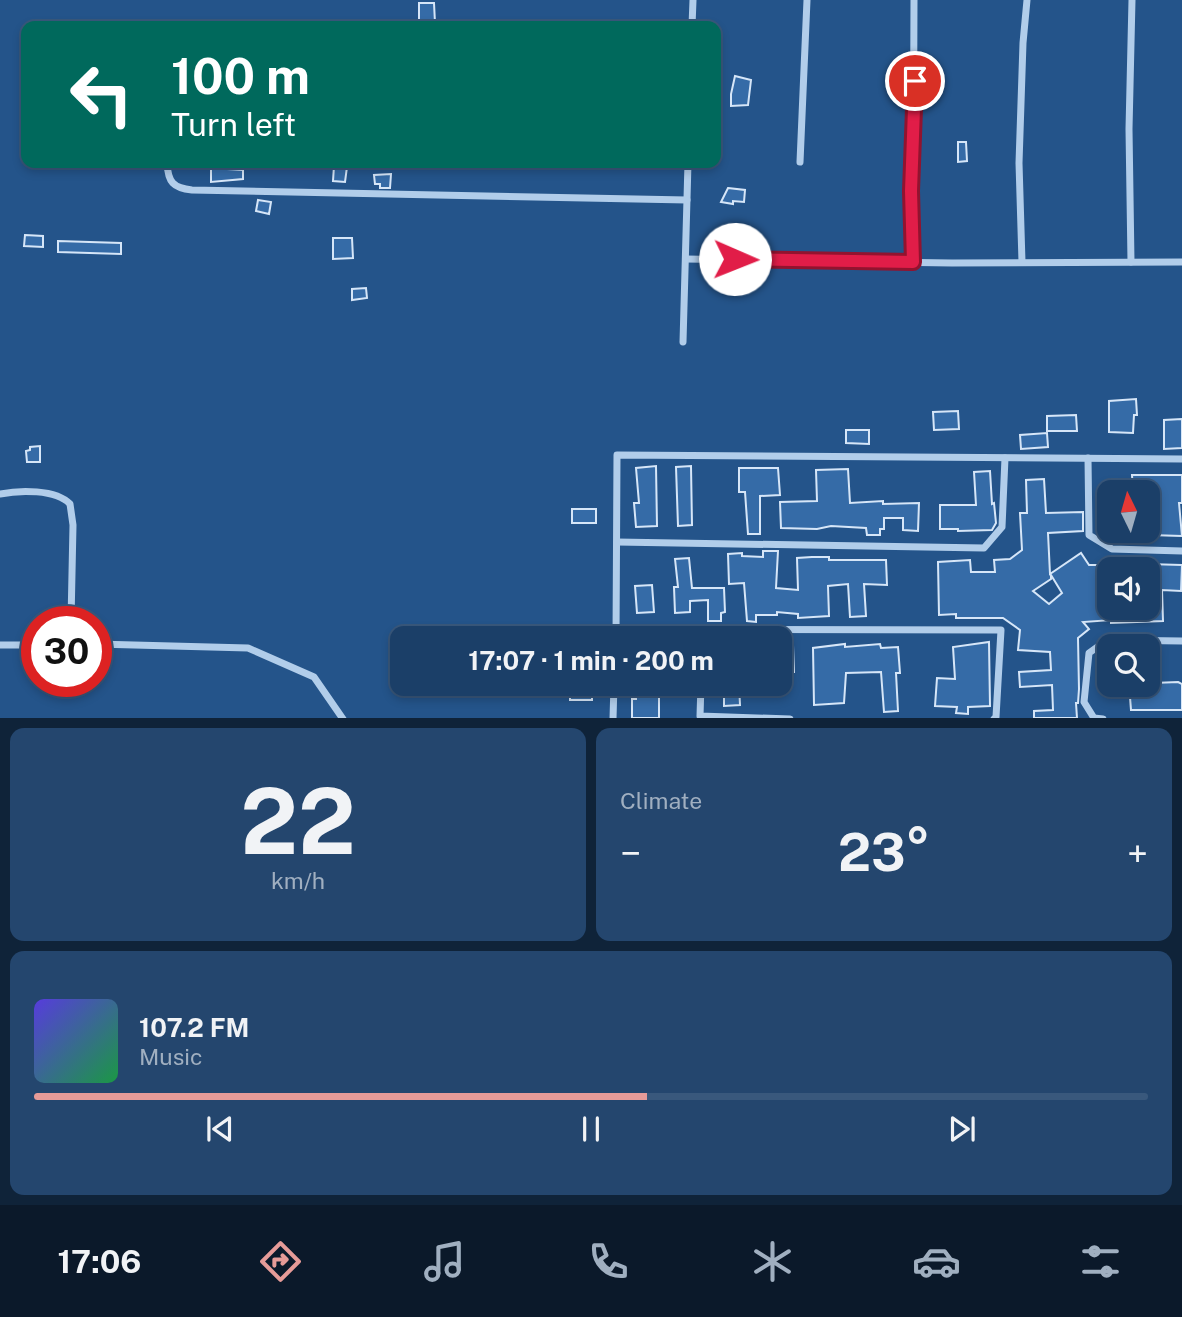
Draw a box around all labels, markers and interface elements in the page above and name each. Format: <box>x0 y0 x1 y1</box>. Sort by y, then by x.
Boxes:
text: 100 m <box>171 47 310 105</box>
icon: left <box>56 49 147 140</box>
pin <box>885 51 945 111</box>
icon: arrive <box>896 62 934 100</box>
text: Turn left <box>171 106 296 143</box>
position arrow <box>698 222 772 296</box>
north arrow <box>1097 480 1160 542</box>
map controls <box>1097 480 1160 697</box>
button: sound <box>1097 557 1160 620</box>
speed limit sign: 30 <box>21 606 112 697</box>
button: search <box>1097 634 1160 697</box>
text: 17:07 · 1 min · 200 m <box>468 645 714 676</box>
text: 22 <box>240 768 356 874</box>
text: Climate <box>620 787 702 814</box>
text: 23° <box>838 822 930 883</box>
text: − <box>620 831 641 876</box>
text: + <box>1127 831 1148 876</box>
text: km/h <box>271 867 325 894</box>
text: 107.2 FM <box>139 1012 249 1043</box>
text: Music <box>139 1043 203 1070</box>
icon: previous <box>201 1110 239 1148</box>
icon: pause <box>572 1110 610 1148</box>
icon: next <box>943 1110 981 1148</box>
icon: directions <box>256 1237 305 1286</box>
icon: music <box>420 1237 469 1286</box>
icon: phone <box>584 1237 633 1286</box>
icon: climate <box>748 1237 797 1286</box>
icon: car <box>912 1237 961 1286</box>
icon: filters <box>1076 1237 1125 1286</box>
text: 17:06 <box>57 1243 141 1280</box>

